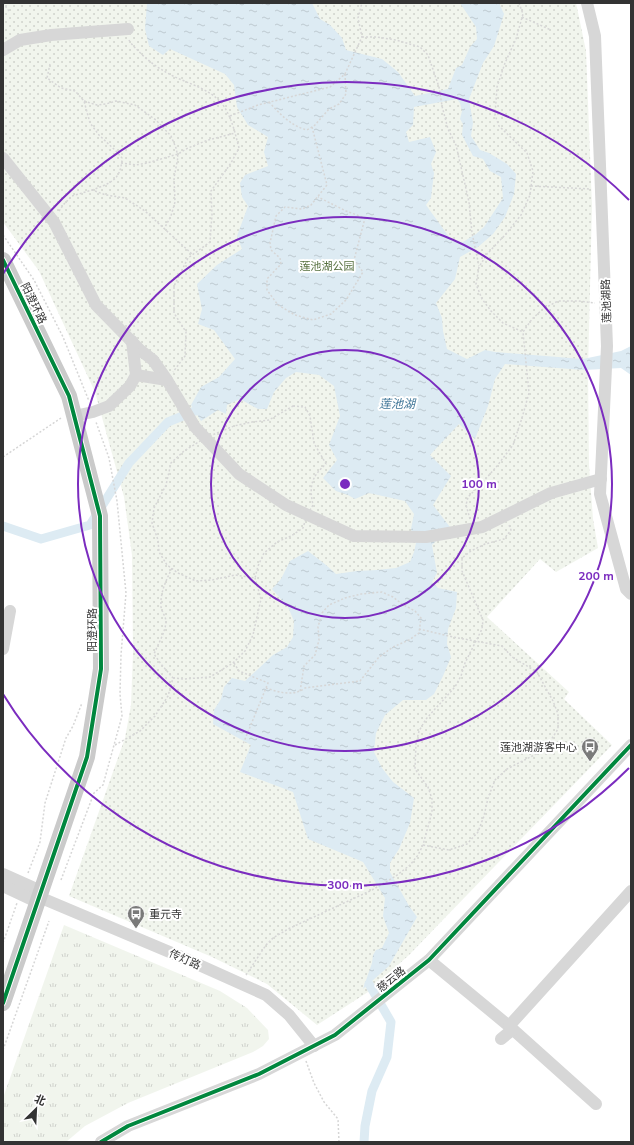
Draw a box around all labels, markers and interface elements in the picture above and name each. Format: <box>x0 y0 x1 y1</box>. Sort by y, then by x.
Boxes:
park label: 莲池湖公园 <box>300 259 355 274</box>
street label: 莲池湖路 <box>598 279 615 323</box>
street label: 阳澄环路 <box>17 280 50 326</box>
water label: 莲池湖 <box>379 396 417 412</box>
text: 100 m <box>461 476 497 492</box>
centre of rings <box>338 477 352 491</box>
text: 200 m <box>578 568 614 584</box>
street label: 阳澄环路 <box>85 608 100 652</box>
bus stop icon: 莲池湖游客中心 <box>580 737 600 762</box>
place label: 莲池湖游客中心 <box>500 740 577 755</box>
text: 300 m <box>327 877 363 893</box>
bus stop icon: 重元寺 <box>126 904 146 929</box>
place label: 重元寺 <box>149 907 182 922</box>
street label: 传灯路 <box>167 946 203 973</box>
street label: 慈云路 <box>374 963 409 996</box>
north arrow <box>16 1089 56 1129</box>
text: 北 <box>32 1091 48 1109</box>

